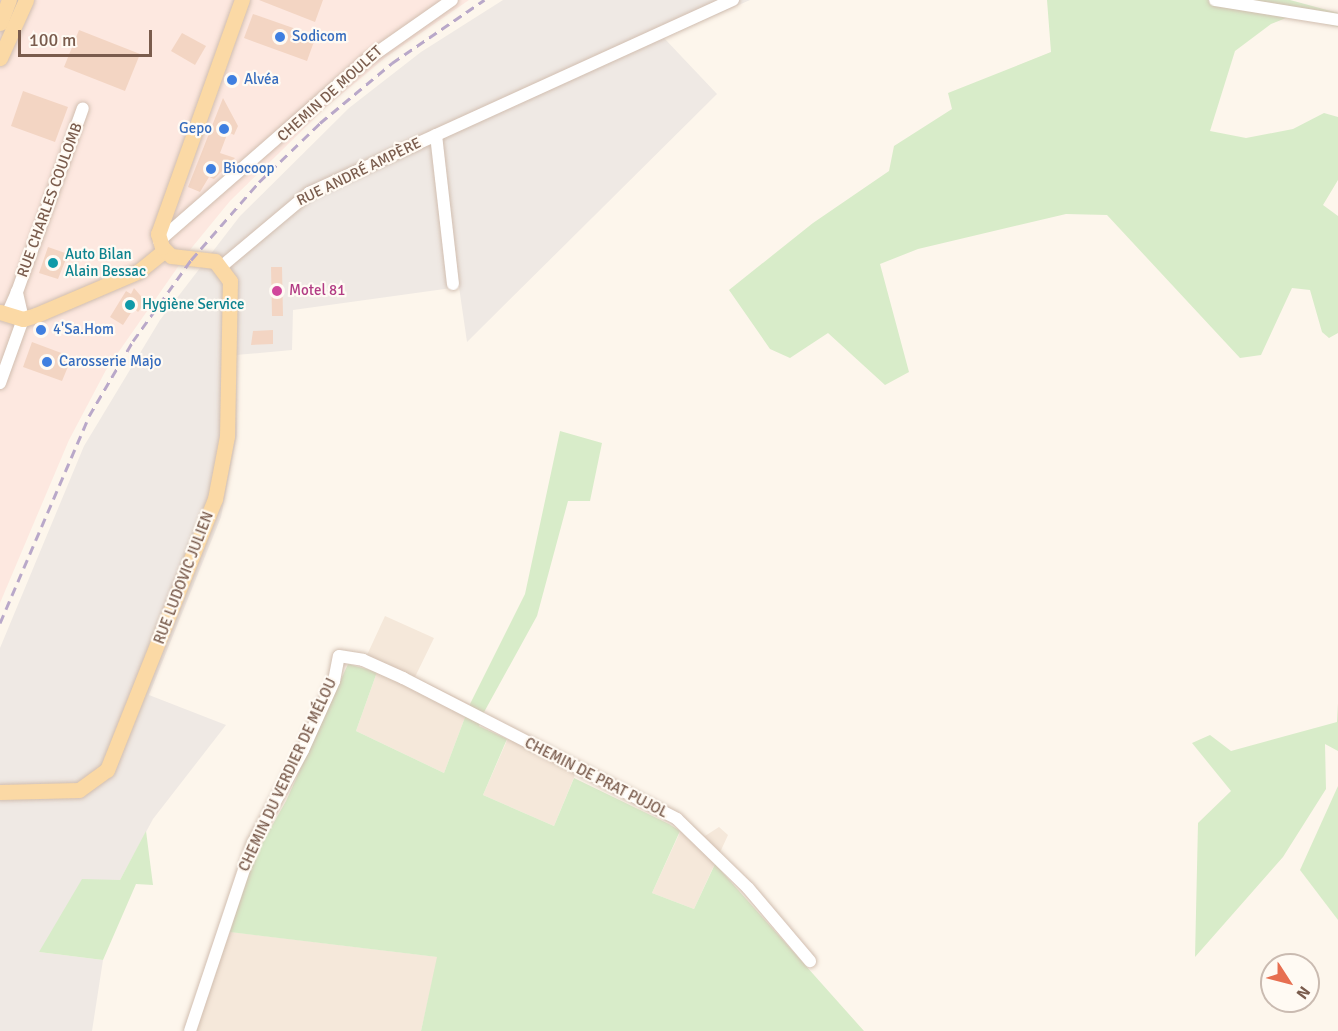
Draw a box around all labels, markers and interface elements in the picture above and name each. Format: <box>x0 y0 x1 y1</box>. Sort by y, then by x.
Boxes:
scale bar <box>21 18 154 56</box>
place label: Sodicom <box>292 28 347 46</box>
text: 100 m <box>29 29 76 51</box>
marker: Sodicom <box>273 30 287 44</box>
street label: CHEMIN DE MOULET <box>274 42 386 146</box>
place label: Alvéa <box>244 71 279 89</box>
marker: Alvéa <box>225 73 239 87</box>
street label: RUE CHARLES COULOMB <box>14 120 86 280</box>
place label: Gepo <box>179 120 212 138</box>
marker: Gepo <box>217 122 231 136</box>
street label: RUE ANDRÉ AMPÈRE <box>294 134 424 210</box>
place label: Biocoop <box>223 160 274 178</box>
marker: Biocoop <box>204 162 218 176</box>
place label: Auto Bilan Alain Bessac <box>65 245 146 280</box>
marker: Auto Bilan Alain Bessac <box>46 256 60 270</box>
place label: Motel 81 <box>289 282 345 300</box>
marker: Motel 81 <box>270 284 284 298</box>
place label: Hygiène Service <box>142 296 244 314</box>
marker: Hygiène Service <box>123 298 137 312</box>
place label: 4'Sa.Hom <box>53 321 114 339</box>
marker: 4'Sa.Hom <box>34 323 48 337</box>
place label: Carosserie Majo <box>59 353 162 371</box>
marker: Carosserie Majo <box>40 355 54 369</box>
street label: RUE LUDOVIC JULIEN <box>150 509 218 647</box>
street label: CHEMIN DU VERDIER DE MÉLOU <box>235 675 341 875</box>
street label: CHEMIN DE PRAT PUJOL <box>521 734 671 822</box>
north arrow <box>1260 953 1320 1013</box>
text: N <box>1292 982 1314 1003</box>

